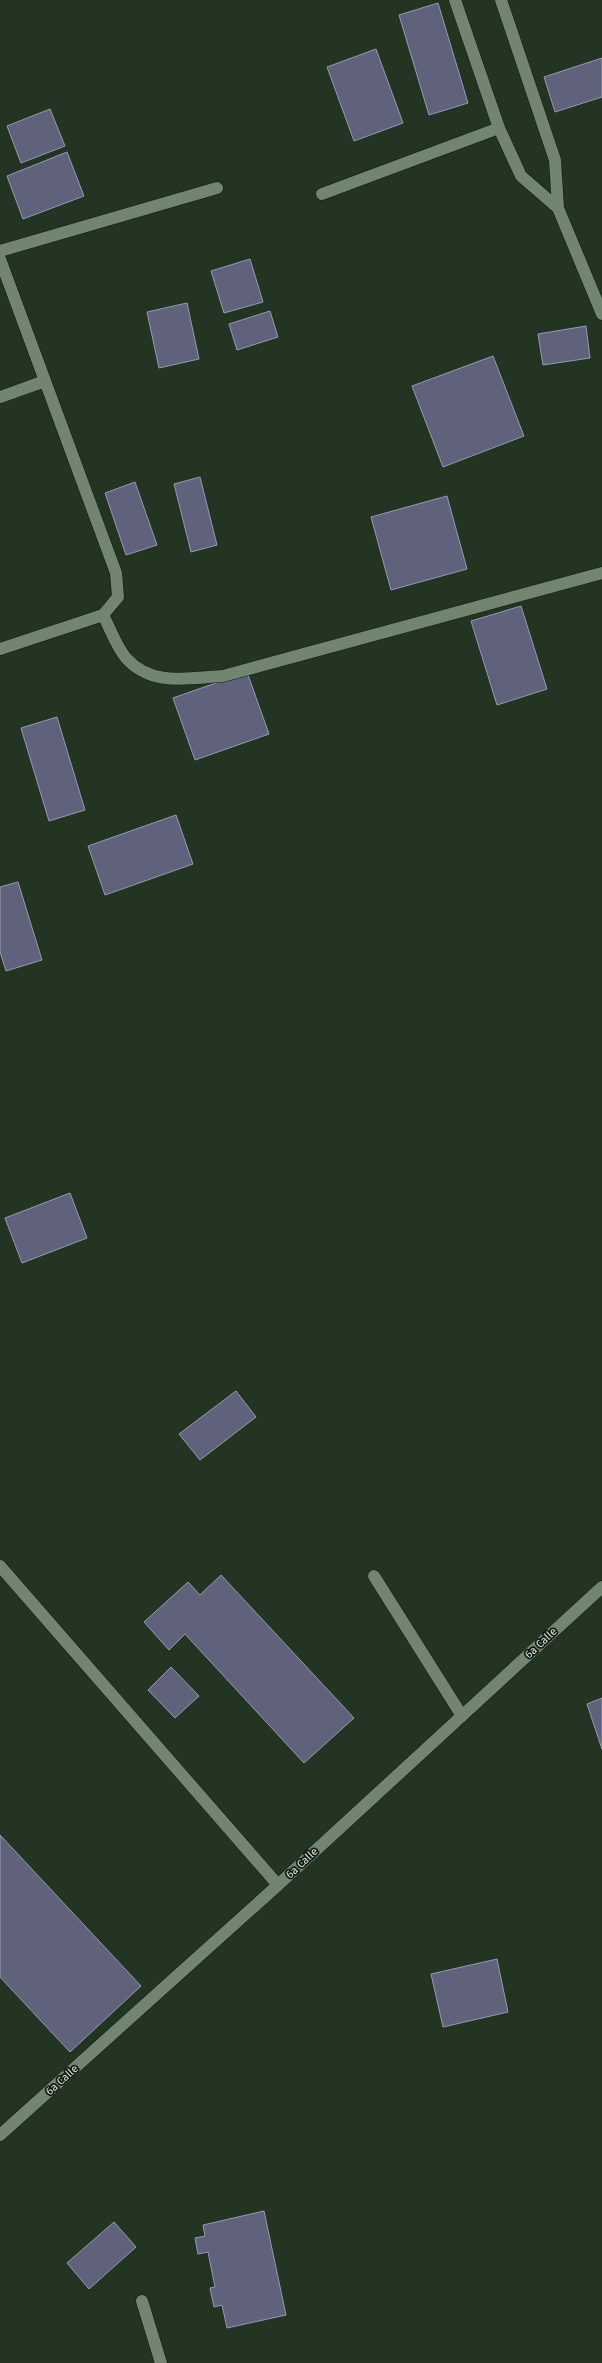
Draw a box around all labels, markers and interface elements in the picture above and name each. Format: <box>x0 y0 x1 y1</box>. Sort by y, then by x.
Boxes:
street label: 6a Calle <box>522 1625 560 1661</box>
street label: 6a Calle <box>283 1845 321 1881</box>
street label: 6a Calle <box>43 2062 81 2098</box>

